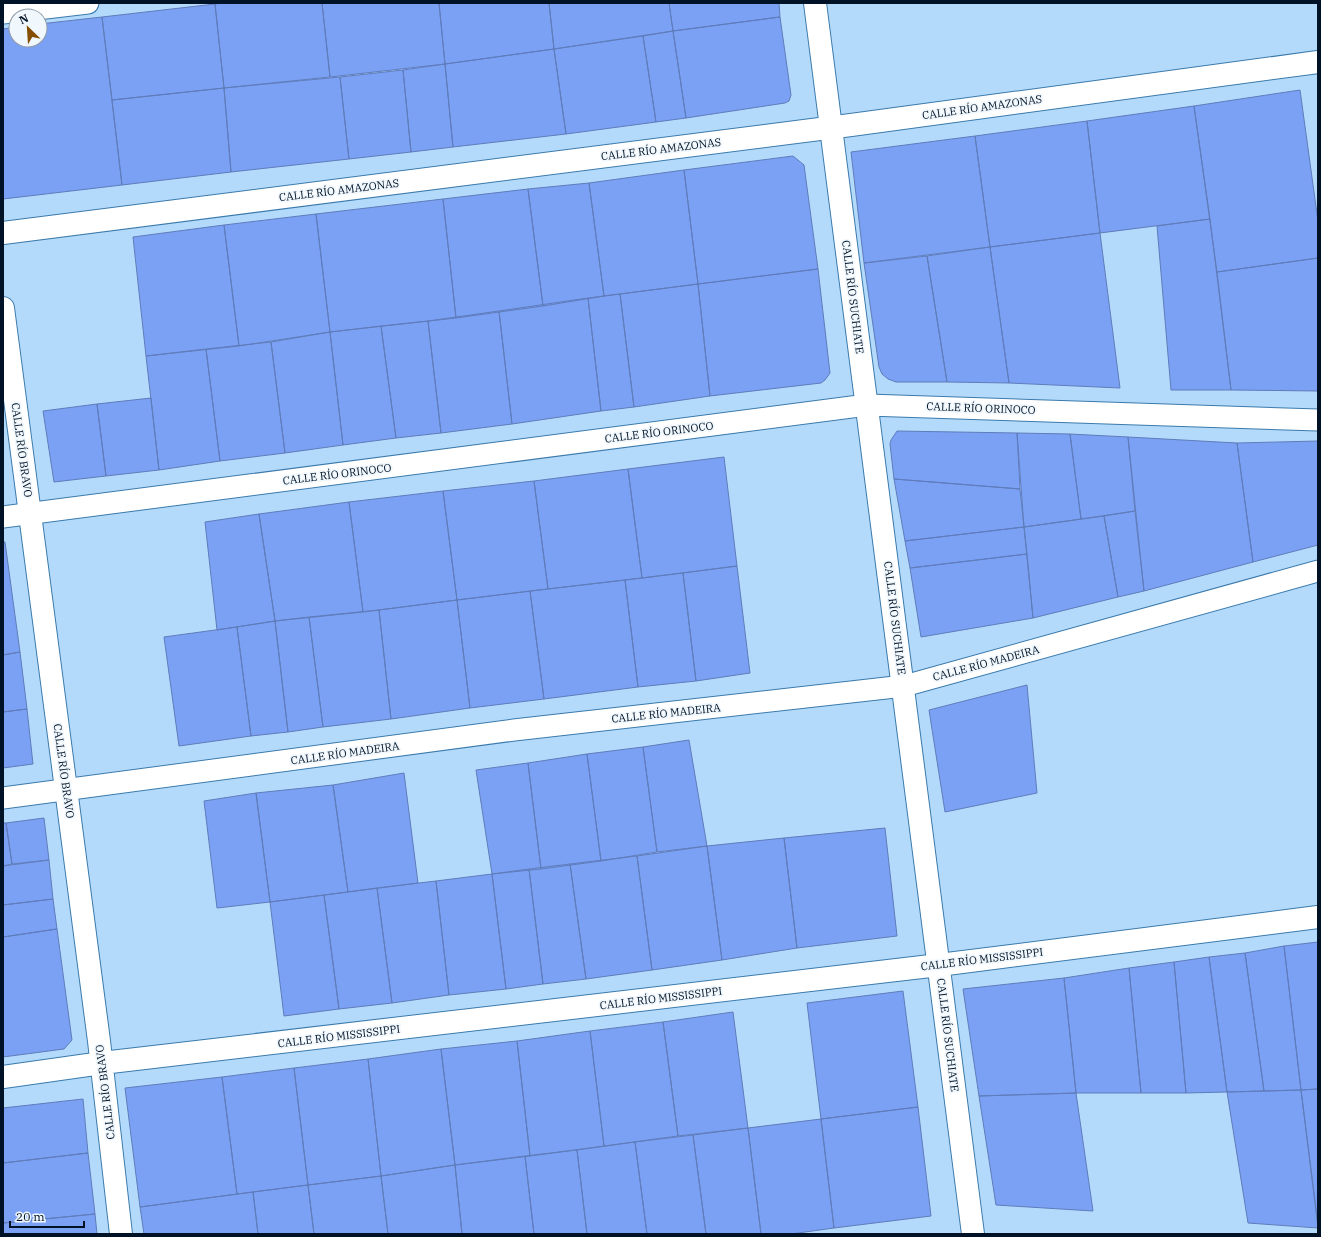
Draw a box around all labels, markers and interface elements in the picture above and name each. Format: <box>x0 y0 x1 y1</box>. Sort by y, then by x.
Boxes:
north arrow <box>8 8 48 48</box>
text: N <box>17 11 31 27</box>
street label: CALLE RÍO AMAZONAS <box>921 92 1043 122</box>
street label: CALLE RÍO AMAZONAS <box>600 135 722 163</box>
street label: CALLE RÍO AMAZONAS <box>278 176 400 204</box>
street label: CALLE RÍO SUCHIATE <box>839 240 867 354</box>
street label: CALLE RÍO ORINOCO <box>926 399 1036 417</box>
street label: CALLE RÍO BRAVO <box>8 402 36 498</box>
street label: CALLE RÍO ORINOCO <box>604 418 714 446</box>
street label: CALLE RÍO ORINOCO <box>282 460 392 488</box>
street label: CALLE RÍO SUCHIATE <box>881 561 909 675</box>
street label: CALLE RÍO MADEIRA <box>931 642 1041 684</box>
street label: CALLE RÍO MADEIRA <box>611 700 722 726</box>
street label: CALLE RÍO BRAVO <box>50 723 78 819</box>
street label: CALLE RÍO MADEIRA <box>290 738 401 768</box>
street label: CALLE RÍO MISSISSIPPI <box>920 945 1044 973</box>
street label: CALLE RÍO SUCHIATE <box>934 978 962 1092</box>
street label: CALLE RÍO MISSISSIPPI <box>599 984 723 1012</box>
street label: CALLE RÍO MISSISSIPPI <box>277 1022 401 1050</box>
street label: CALLE RÍO BRAVO <box>92 1044 118 1140</box>
scale bar <box>10 1203 84 1229</box>
text: 20 m <box>16 1209 45 1224</box>

